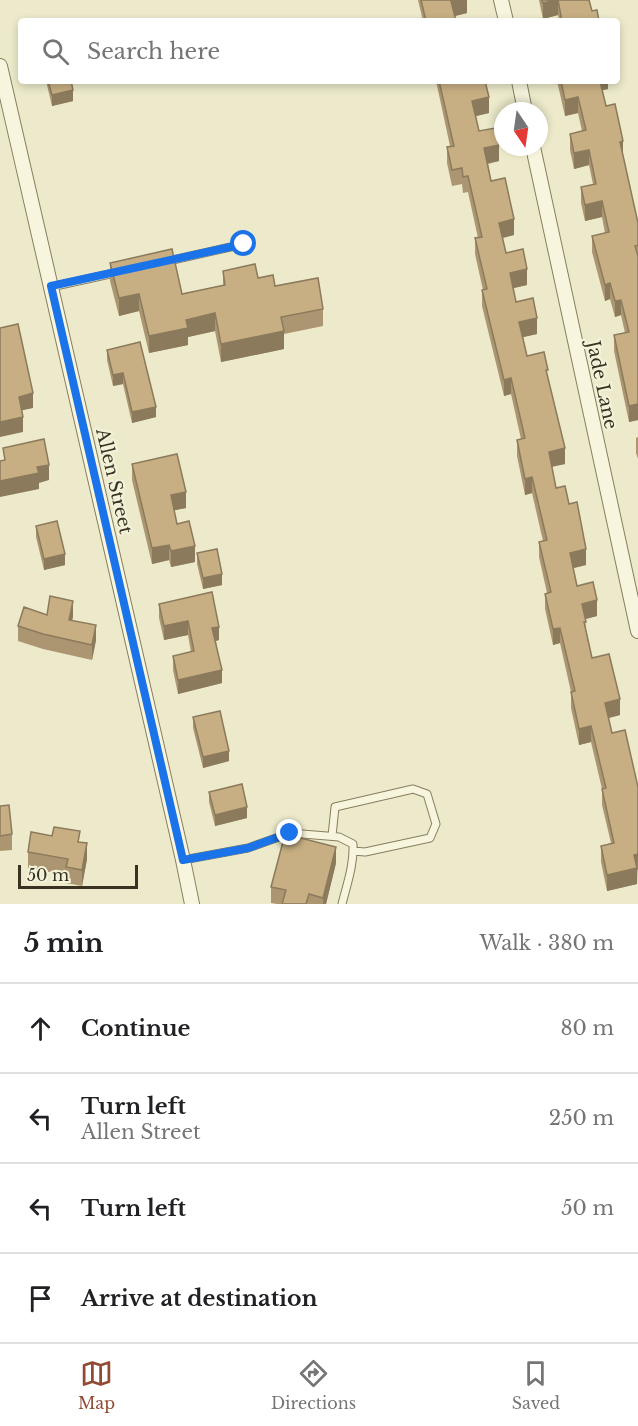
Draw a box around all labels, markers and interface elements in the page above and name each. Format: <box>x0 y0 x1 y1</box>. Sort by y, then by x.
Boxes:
search box <box>18 18 620 84</box>
icon: search <box>39 35 72 68</box>
text: Search here <box>87 38 220 65</box>
north arrow <box>494 102 548 156</box>
route start <box>230 230 256 256</box>
street label: Jade Lane <box>581 337 622 431</box>
street label: Allen Street <box>91 425 137 536</box>
route end <box>276 819 302 845</box>
scale bar <box>18 862 138 890</box>
text: 50 m <box>27 865 69 885</box>
text: 5 min <box>24 927 103 959</box>
text: Walk · 380 m <box>480 931 614 955</box>
icon: ahead <box>24 1012 57 1045</box>
text: Continue <box>81 1015 190 1042</box>
text: 80 m <box>560 1016 614 1040</box>
text: Turn left <box>81 1093 186 1120</box>
icon: left <box>24 1102 57 1135</box>
text: 250 m <box>549 1106 614 1130</box>
text: Allen Street <box>81 1120 201 1144</box>
icon: left <box>24 1192 57 1225</box>
text: Turn left <box>81 1195 186 1222</box>
text: 50 m <box>561 1196 614 1220</box>
icon: arrive <box>24 1282 57 1315</box>
text: Arrive at destination <box>81 1285 318 1312</box>
tab: Map <box>78 1357 115 1413</box>
tab: Directions <box>271 1357 356 1413</box>
tab: Saved <box>512 1357 560 1413</box>

